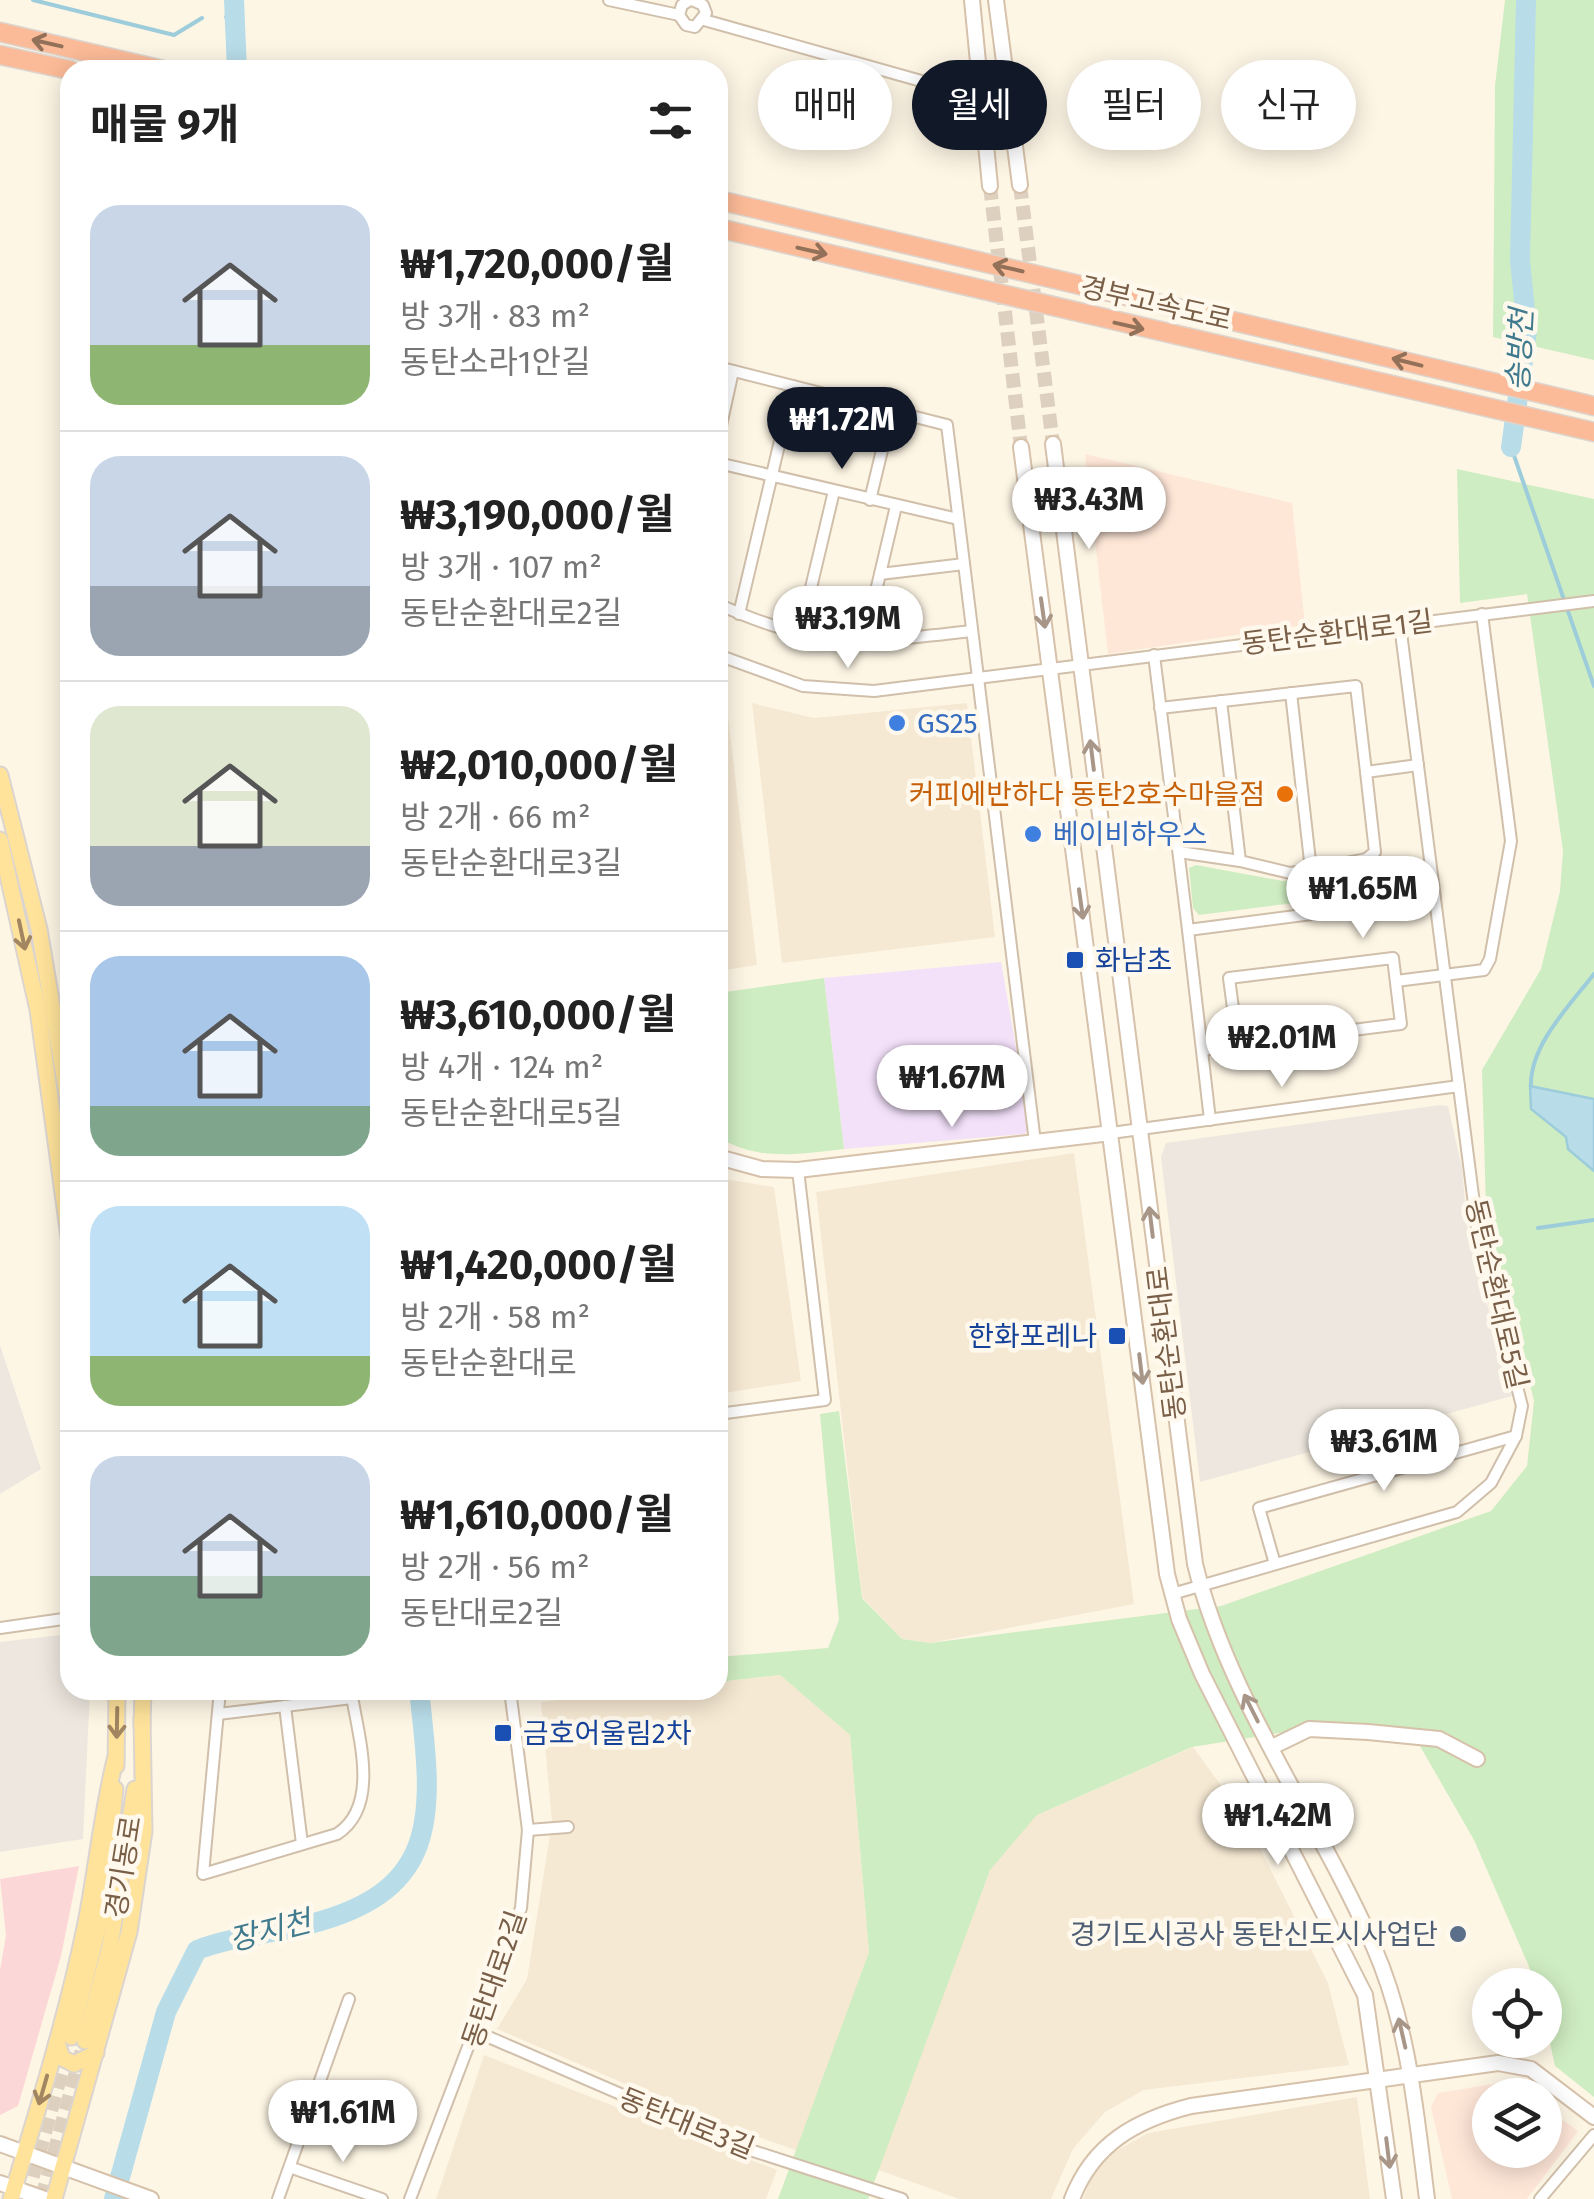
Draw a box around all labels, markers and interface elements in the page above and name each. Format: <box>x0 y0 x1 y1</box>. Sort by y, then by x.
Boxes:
one-way arrow <box>32 33 64 51</box>
chip: 매매 <box>758 60 892 150</box>
chip: 월세 <box>912 60 1047 150</box>
chip: 필터 <box>1067 60 1201 150</box>
chip: 신규 <box>1221 60 1356 150</box>
icon: filters <box>643 93 698 148</box>
text: 매물 9개 <box>90 100 239 150</box>
text: ₩1,720,000/월 <box>400 239 674 289</box>
one-way arrow <box>795 243 827 261</box>
icon: home <box>170 245 290 365</box>
one-way arrow <box>993 258 1025 276</box>
street label: 경부고속도로 <box>1077 270 1235 337</box>
text: 방 3개 · 83 m² <box>400 297 590 335</box>
water label: 송방천 <box>1500 304 1540 392</box>
one-way arrow <box>1112 318 1144 336</box>
text: 동탄소라1안길 <box>400 343 591 381</box>
one-way arrow <box>1392 352 1423 371</box>
pin: ₩1.72M <box>761 387 923 472</box>
text: ₩1.72M <box>789 400 895 438</box>
pin: ₩3.43M <box>1008 467 1170 552</box>
text: ₩3.43M <box>1034 480 1144 518</box>
text: ₩3,190,000/월 <box>400 490 674 540</box>
icon: home <box>170 496 290 616</box>
text: 방 3개 · 107 m² <box>400 548 602 586</box>
pin: ₩3.19M <box>767 586 929 671</box>
text: 동탄순환대로2길 <box>400 594 622 632</box>
one-way arrow <box>1034 597 1052 629</box>
text: ₩3.19M <box>795 599 901 637</box>
street label: 동탄순환대로1길 <box>1240 604 1435 661</box>
place label: GS25 <box>917 707 978 740</box>
marker: GS25 <box>886 712 908 734</box>
one-way arrow <box>1083 739 1101 772</box>
text: ₩2,010,000/월 <box>400 740 678 790</box>
icon: home <box>170 746 290 866</box>
place label: 커피에반하다 동탄2호수마을점 <box>909 778 1265 811</box>
marker: 커피에반하다 동탄2호수마을점 <box>1274 783 1296 805</box>
text: 방 2개 · 66 m² <box>400 798 591 836</box>
place label: 베이비하우스 <box>1053 818 1208 851</box>
marker: 베이비하우스 <box>1022 823 1044 845</box>
text: 동탄순환대로3길 <box>400 844 622 882</box>
pin: ₩1.65M <box>1282 856 1444 941</box>
text: ₩1.65M <box>1308 869 1418 907</box>
one-way arrow <box>1072 887 1091 919</box>
one-way arrow <box>14 918 33 950</box>
place label: 화남초 <box>1095 944 1172 977</box>
marker: 화남초 <box>1064 949 1086 971</box>
text: ₩3,610,000/월 <box>400 990 676 1040</box>
icon: home <box>170 996 290 1116</box>
pin: ₩2.01M <box>1201 1005 1363 1090</box>
text: ₩2.01M <box>1228 1018 1336 1056</box>
pin: ₩1.67M <box>871 1045 1033 1130</box>
text: 방 4개 · 124 m² <box>400 1048 603 1086</box>
text: ₩1.67M <box>899 1058 1005 1096</box>
text: 동탄순환대로5길 <box>400 1094 622 1132</box>
street label: 동탄순환대로5길 <box>1459 1196 1534 1393</box>
one-way arrow <box>1141 1206 1160 1238</box>
text: ₩1,420,000/월 <box>400 1240 677 1290</box>
icon: home <box>170 1246 290 1366</box>
street label: 동탄순환대로 <box>1141 1264 1192 1422</box>
text: 방 2개 · 58 m² <box>400 1298 590 1336</box>
place label: 한화포레나 <box>968 1320 1097 1353</box>
marker: 한화포레나 <box>1106 1325 1128 1347</box>
text: 동탄순환대로 <box>400 1344 577 1382</box>
one-way arrow <box>1132 1352 1150 1385</box>
pin: ₩3.61M <box>1303 1409 1465 1494</box>
text: ₩3.61M <box>1330 1422 1438 1460</box>
text: ₩1,610,000/월 <box>400 1490 674 1540</box>
icon: home <box>170 1496 290 1616</box>
text: 방 2개 · 56 m² <box>400 1548 589 1586</box>
text: 동탄대로2길 <box>400 1594 563 1632</box>
one-way arrow <box>1241 1693 1260 1723</box>
one-way arrow <box>107 1706 126 1738</box>
place label: 금호어울림2차 <box>523 1717 692 1750</box>
marker: 금호어울림2차 <box>492 1722 514 1744</box>
pin: ₩1.42M <box>1197 1783 1359 1868</box>
text: ₩1.42M <box>1224 1796 1332 1834</box>
street label: 경기동로 <box>99 1814 148 1921</box>
water label: 장지천 <box>225 1903 318 1958</box>
street label: 동탄대로2길 <box>456 1906 533 2052</box>
place label: 경기도시공사 동탄신도시사업단 <box>1070 1918 1438 1951</box>
marker: 경기도시공사 동탄신도시사업단 <box>1447 1923 1469 1945</box>
map controls <box>1472 1968 1562 2168</box>
button: locate <box>1472 1968 1562 2058</box>
one-way arrow <box>1392 2018 1410 2050</box>
one-way arrow <box>33 2074 51 2105</box>
button: layers <box>1472 2078 1562 2168</box>
pin: ₩1.61M <box>262 2080 424 2165</box>
street label: 동탄대로3길 <box>614 2081 759 2166</box>
text: ₩1.61M <box>290 2093 396 2131</box>
one-way arrow <box>1379 2136 1398 2169</box>

